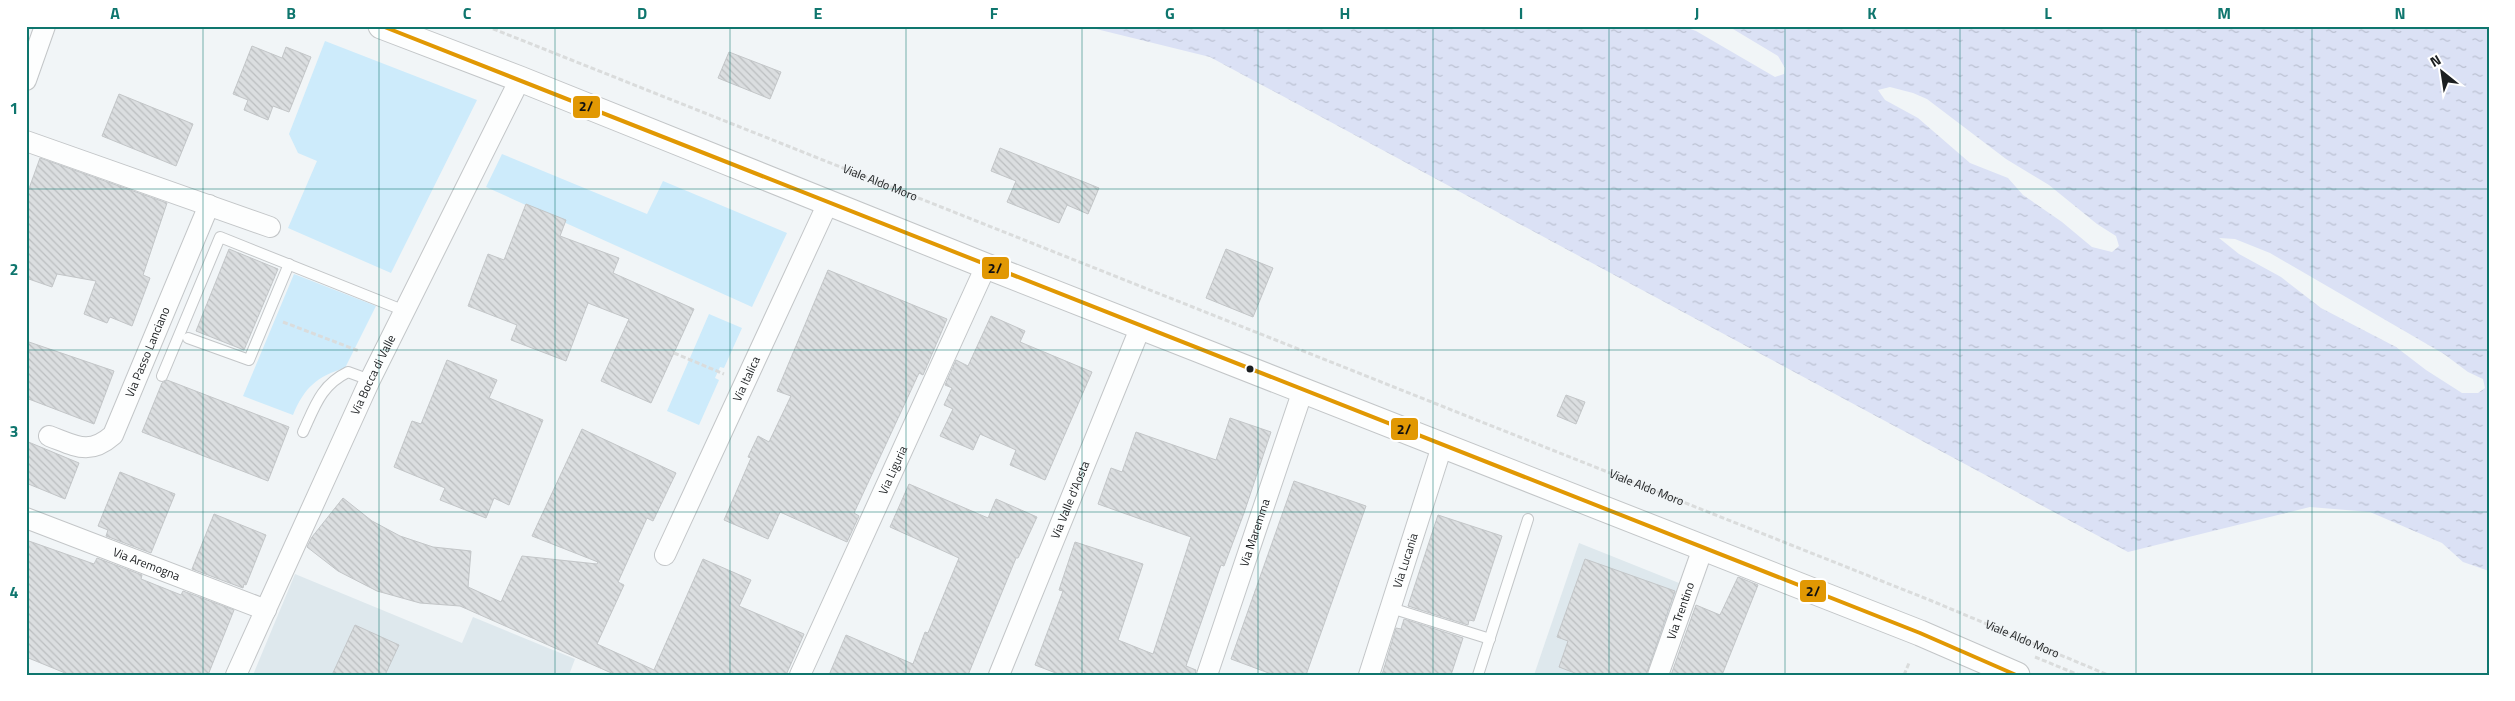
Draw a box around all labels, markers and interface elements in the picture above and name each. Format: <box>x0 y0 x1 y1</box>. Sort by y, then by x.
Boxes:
text: A <box>110 1 120 25</box>
text: B <box>286 1 296 25</box>
text: C <box>463 1 472 25</box>
text: D <box>637 1 647 25</box>
text: E <box>814 1 823 25</box>
text: F <box>990 1 999 25</box>
text: G <box>1165 1 1175 25</box>
text: H <box>1340 1 1350 25</box>
text: I <box>1519 1 1523 25</box>
text: J <box>1695 1 1699 25</box>
text: K <box>1867 1 1877 25</box>
text: L <box>2044 1 2052 25</box>
text: M <box>2217 1 2231 25</box>
text: N <box>2394 1 2406 25</box>
north arrow <box>2418 48 2468 98</box>
text: N <box>2426 49 2445 72</box>
line badge: 2/ <box>572 95 601 119</box>
text: 2/ <box>579 95 594 116</box>
text: 1 <box>10 96 18 120</box>
street label: Viale Aldo Moro <box>840 159 920 206</box>
line badge: 2/ <box>981 256 1010 280</box>
text: 2 <box>10 257 18 281</box>
text: 2/ <box>988 257 1003 278</box>
street label: Via Passo Lanciano <box>120 304 174 400</box>
street label: Via Bocca di Valle <box>345 331 400 418</box>
street label: Via Italica <box>727 353 765 405</box>
unlabelled marker <box>1245 364 1255 374</box>
line badge: 2/ <box>1390 417 1419 441</box>
text: 2/ <box>1397 418 1412 439</box>
text: 3 <box>10 419 18 443</box>
street label: Via Liguria <box>873 442 912 498</box>
street label: Via Valle d'Aosta <box>1045 458 1094 542</box>
street label: Viale Aldo Moro <box>1606 464 1687 511</box>
street label: Via Maremma <box>1234 496 1275 569</box>
street label: Via Lucania <box>1387 531 1423 590</box>
street label: Via Aremogna <box>110 542 183 585</box>
street label: Via Trentino <box>1661 579 1699 642</box>
line badge: 2/ <box>1799 579 1827 603</box>
text: 4 <box>10 580 19 604</box>
text: 2/ <box>1806 580 1821 601</box>
street label: Viale Aldo Moro <box>1982 614 2063 663</box>

